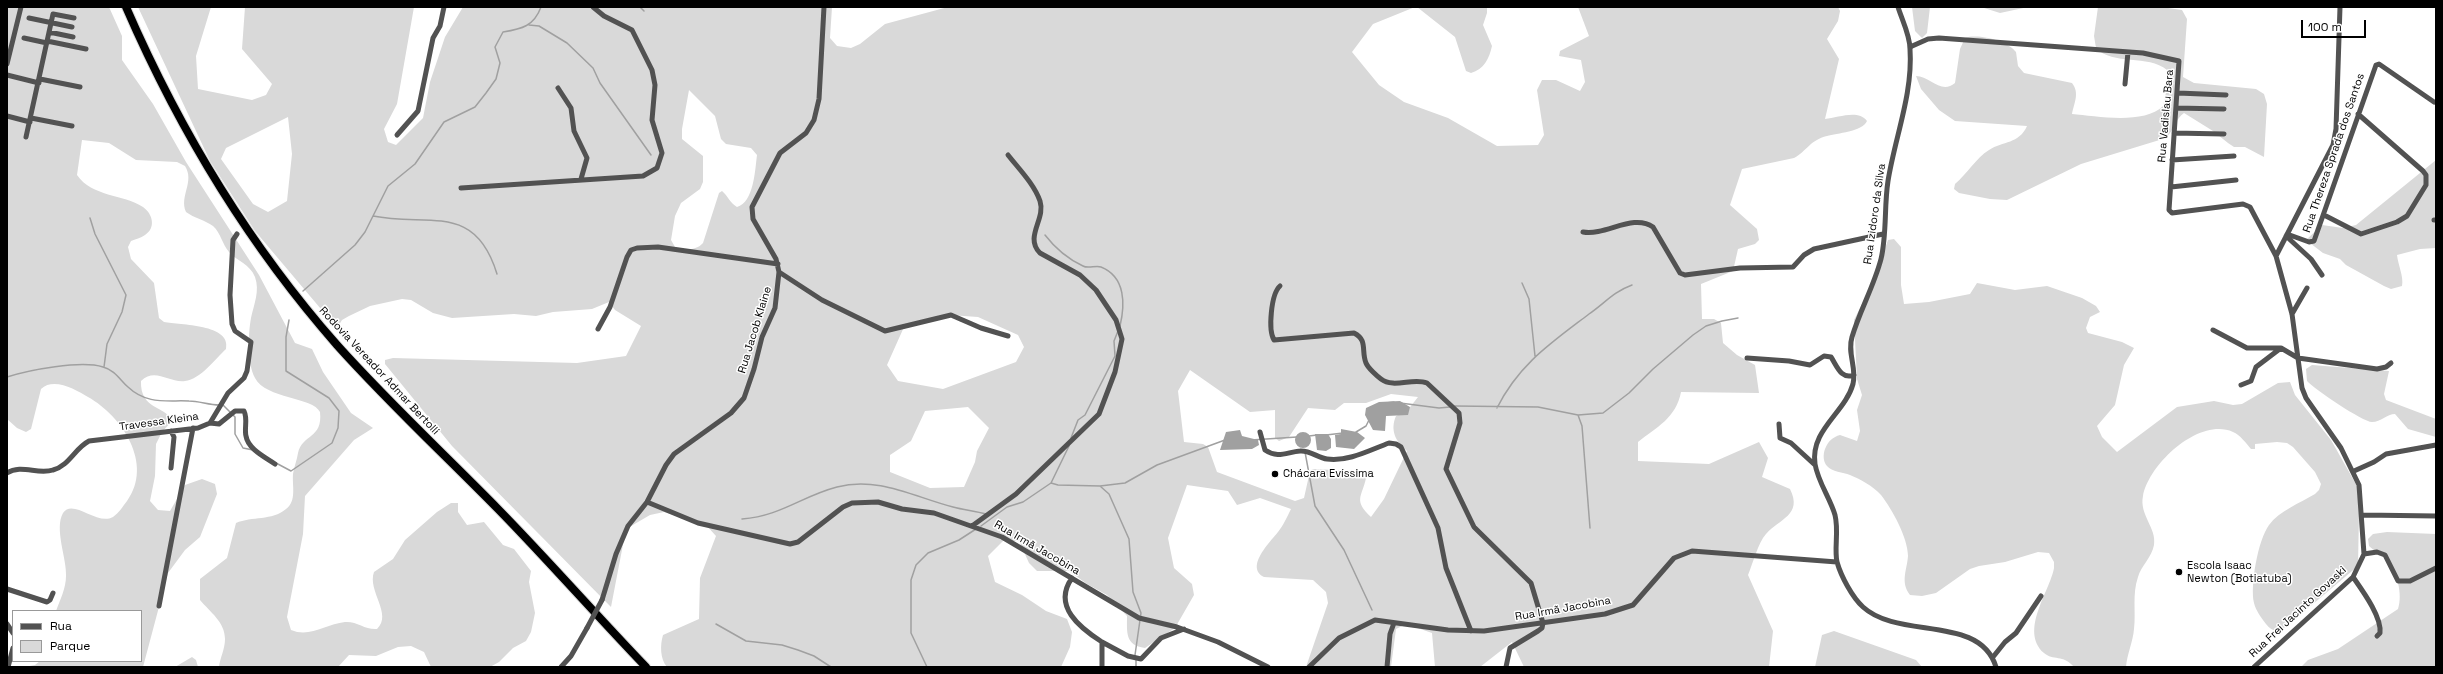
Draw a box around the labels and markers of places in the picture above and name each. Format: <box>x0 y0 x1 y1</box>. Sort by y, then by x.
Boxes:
place label: Chácara Evíssima <box>1283 467 1374 481</box>
marker: Chácara Evíssima <box>1270 469 1280 479</box>
place label: Escola Isaac Newton (Botiatuba) <box>2187 559 2292 585</box>
marker: Escola Isaac Newton (Botiatuba) <box>2174 567 2184 577</box>

